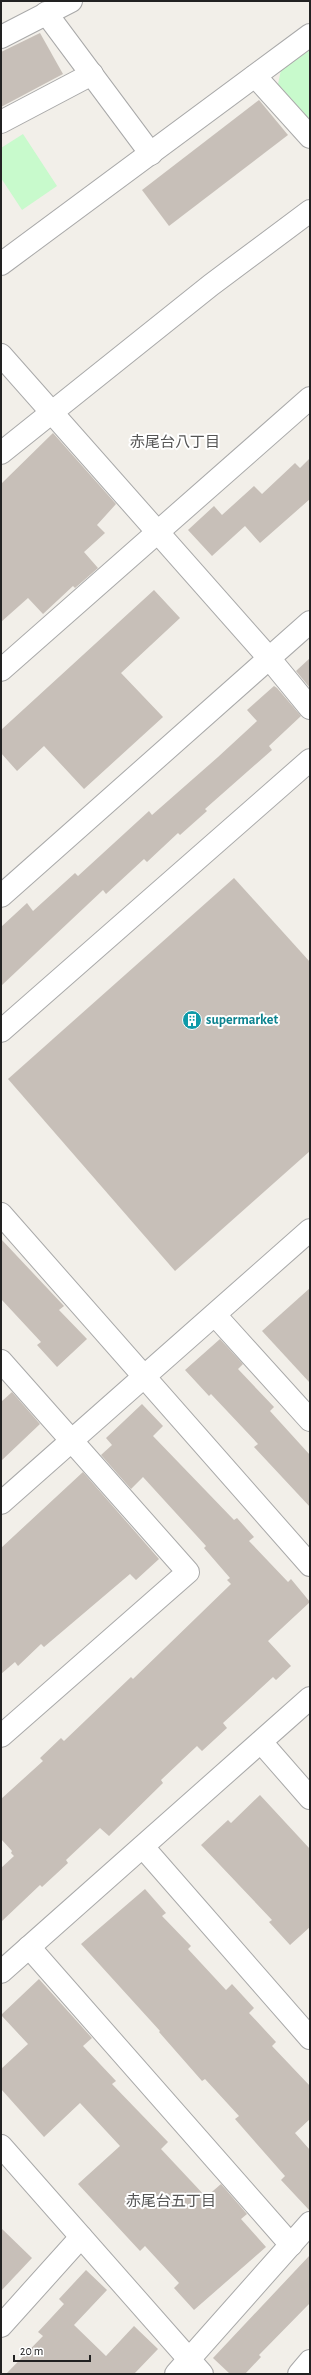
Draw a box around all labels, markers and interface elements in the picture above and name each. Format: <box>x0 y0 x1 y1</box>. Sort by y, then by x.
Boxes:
district label: 赤尾台八丁目 <box>130 434 220 450</box>
building icon: supermarket <box>181 1009 203 1031</box>
place label: supermarket <box>206 1013 278 1027</box>
district label: 赤尾台五丁目 <box>126 2193 216 2209</box>
scale bar <box>14 2337 90 2363</box>
text: 20 m <box>20 2345 43 2357</box>

